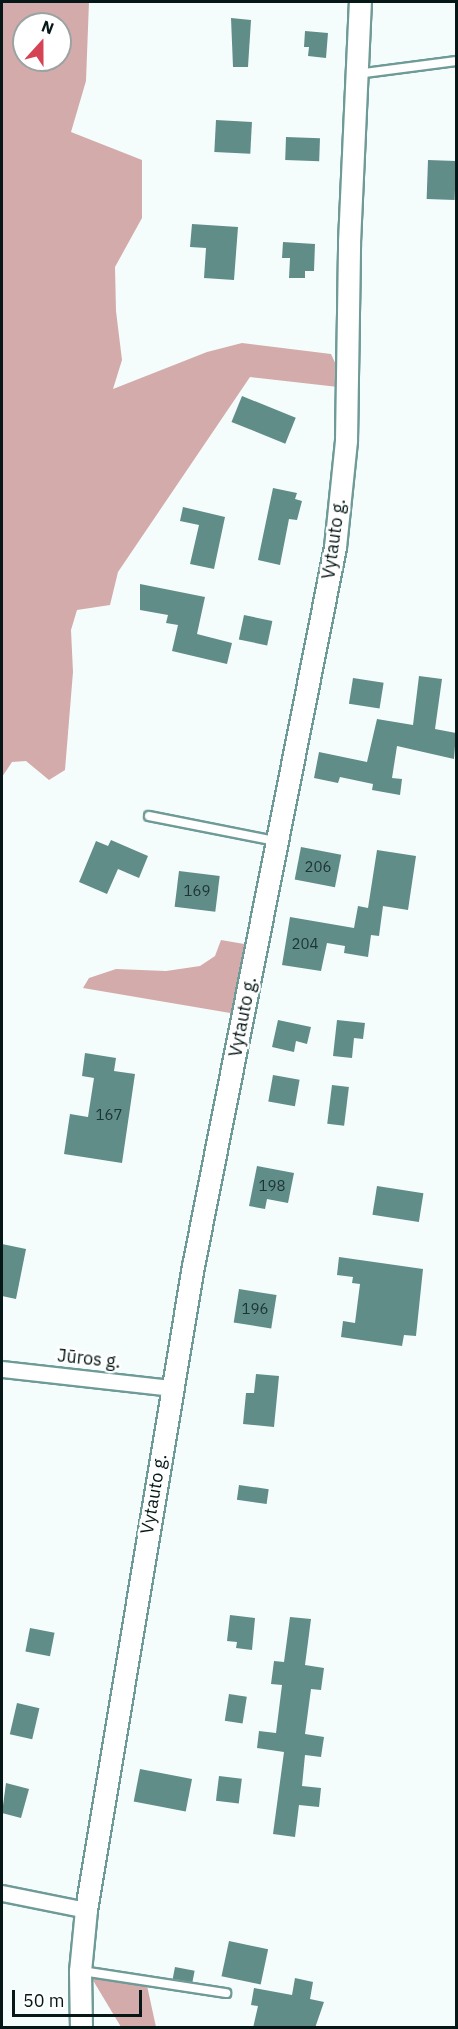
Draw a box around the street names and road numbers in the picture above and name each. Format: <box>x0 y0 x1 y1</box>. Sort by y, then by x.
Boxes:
street label: Vytauto g. <box>318 497 350 581</box>
street label: Vytauto g. <box>225 975 261 1059</box>
street label: Jūros g. <box>56 1345 122 1373</box>
street label: Vytauto g. <box>136 1452 172 1536</box>

